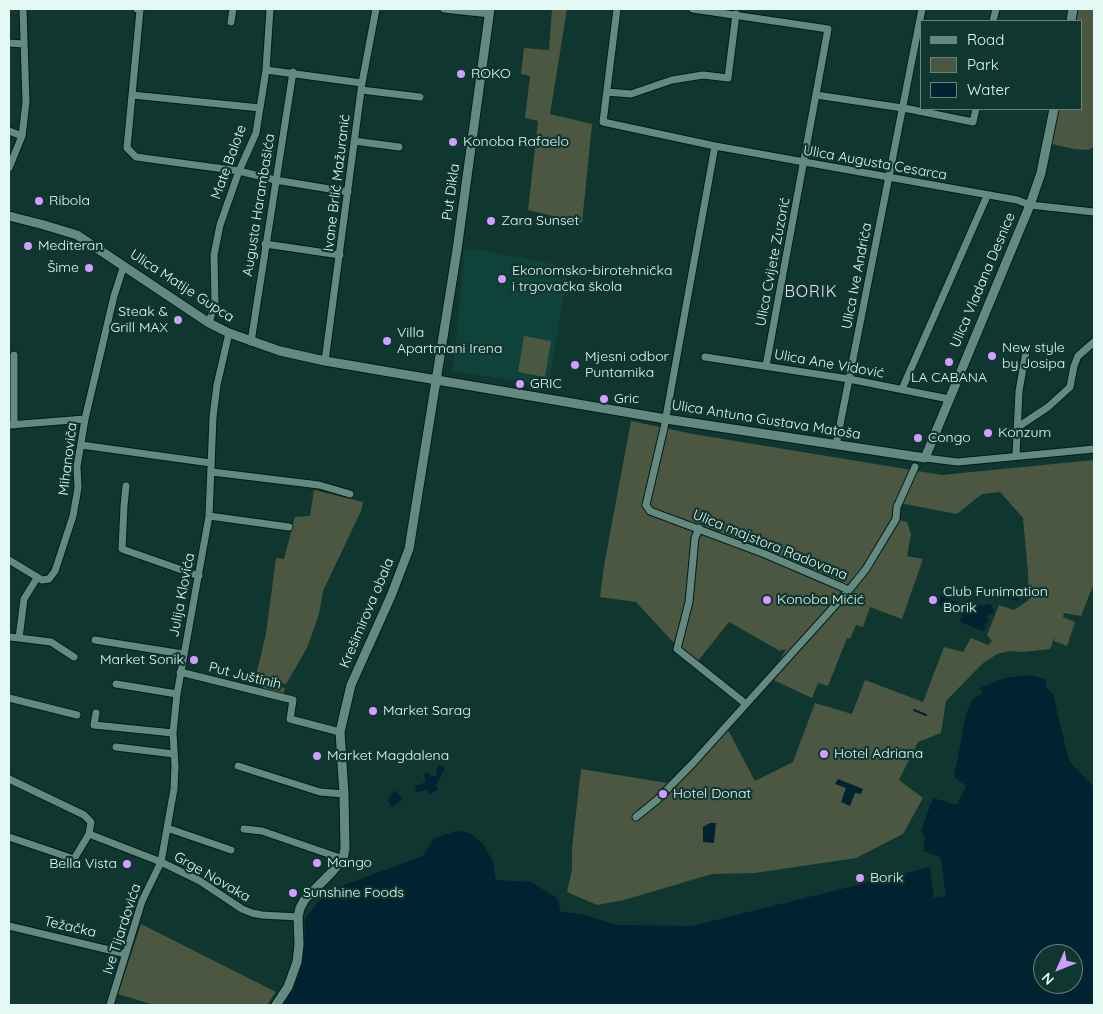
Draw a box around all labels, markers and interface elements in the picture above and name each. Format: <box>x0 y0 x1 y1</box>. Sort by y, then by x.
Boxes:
legend <box>920 20 1083 110</box>
text: Road <box>967 30 1004 49</box>
text: Park <box>967 55 999 74</box>
place label: ROKO <box>471 66 511 82</box>
marker: ROKO <box>455 68 467 80</box>
text: Water <box>967 80 1010 99</box>
street label: Ivane Brlić Mažuranić <box>320 114 354 252</box>
street label: Mate Balote <box>208 122 250 202</box>
street label: Augusta Harambašića <box>239 132 279 278</box>
place label: Konoba Rafaelo <box>463 134 569 150</box>
marker: Konoba Rafaelo <box>447 136 459 148</box>
street label: Ulica Augusta Cesarca <box>802 142 948 184</box>
street label: Put Dikla <box>439 163 463 221</box>
place label: Ribola <box>49 193 90 209</box>
marker: Ribola <box>33 195 45 207</box>
street label: Ulica Cvijete Zuzorić <box>752 196 794 328</box>
street label: Ulica Vladana Desnice <box>947 210 1019 350</box>
place label: Zara Sunset <box>501 213 579 229</box>
marker: Zara Sunset <box>485 215 497 227</box>
street label: Ulica Ive Andrića <box>838 221 876 331</box>
place label: Mediteran <box>38 238 103 254</box>
marker: Mediteran <box>22 240 34 252</box>
street label: Ulica Matije Gupca <box>127 246 237 326</box>
place label: Šime <box>47 260 79 276</box>
marker: Šime <box>83 262 95 274</box>
place label: Ekonomsko-birotehnička i trgovačka škola <box>512 263 672 296</box>
marker: Ekonomsko-birotehnička i trgovačka škola <box>496 273 508 285</box>
district label: BORIK <box>784 282 838 302</box>
place label: Steak & Grill MAX <box>111 304 168 336</box>
marker: Steak & Grill MAX <box>172 314 184 326</box>
place label: Villa Apartmani Irena <box>397 325 502 358</box>
marker: Villa Apartmani Irena <box>381 335 393 347</box>
place label: New style by Josipa <box>1002 340 1065 372</box>
street label: Ulica Ane Vidović <box>773 346 885 382</box>
place label: Mjesni odbor Puntamika <box>585 349 669 382</box>
marker: New style by Josipa <box>986 350 998 362</box>
marker: LA CABANA <box>943 356 955 368</box>
marker: Mjesni odbor Puntamika <box>569 359 581 371</box>
place label: LA CABANA <box>911 370 987 386</box>
place label: GRIC <box>530 376 562 392</box>
marker: GRIC <box>514 378 526 390</box>
place label: Gric <box>614 391 639 407</box>
marker: Gric <box>598 393 610 405</box>
street label: Ulica Antuna Gustava Matoša <box>670 397 862 443</box>
street label: Mihanoviča <box>55 421 81 497</box>
place label: Konzum <box>998 425 1051 441</box>
marker: Konzum <box>982 427 994 439</box>
place label: Congo <box>928 430 971 446</box>
marker: Congo <box>912 432 924 444</box>
street label: Ulica majstora Radovana <box>690 506 850 584</box>
street label: Julija Klovića <box>166 552 198 638</box>
street label: Krešimirova obala <box>336 555 398 671</box>
place label: Club Funimation Borik <box>943 584 1048 616</box>
place label: Konoba Mičić <box>777 592 864 608</box>
marker: Konoba Mičić <box>761 594 773 606</box>
marker: Club Funimation Borik <box>927 594 939 606</box>
place label: Market Sonik <box>100 652 184 668</box>
marker: Market Sonik <box>188 654 200 666</box>
street label: Put Juštinih <box>207 659 283 693</box>
place label: Market Sarag <box>383 703 471 719</box>
marker: Market Sarag <box>367 705 379 717</box>
place label: Hotel Adriana <box>834 746 923 762</box>
place label: Market Magdalena <box>327 748 449 764</box>
marker: Hotel Adriana <box>818 748 830 760</box>
marker: Market Magdalena <box>311 750 323 762</box>
place label: Hotel Donat <box>673 786 751 802</box>
marker: Hotel Donat <box>657 788 669 800</box>
street label: Grge Novaka <box>171 848 253 906</box>
place label: Mango <box>327 855 372 871</box>
place label: Bella Vista <box>49 856 117 872</box>
marker: Mango <box>311 857 323 869</box>
marker: Bella Vista <box>121 858 133 870</box>
place label: Borik <box>870 870 903 886</box>
marker: Borik <box>854 872 866 884</box>
street label: Ive Tijardovića <box>99 882 145 976</box>
place label: Sunshine Foods <box>303 885 404 901</box>
marker: Sunshine Foods <box>287 887 299 899</box>
street label: Težačka <box>42 913 98 941</box>
north arrow <box>1033 944 1083 994</box>
text: N <box>1038 969 1058 989</box>

